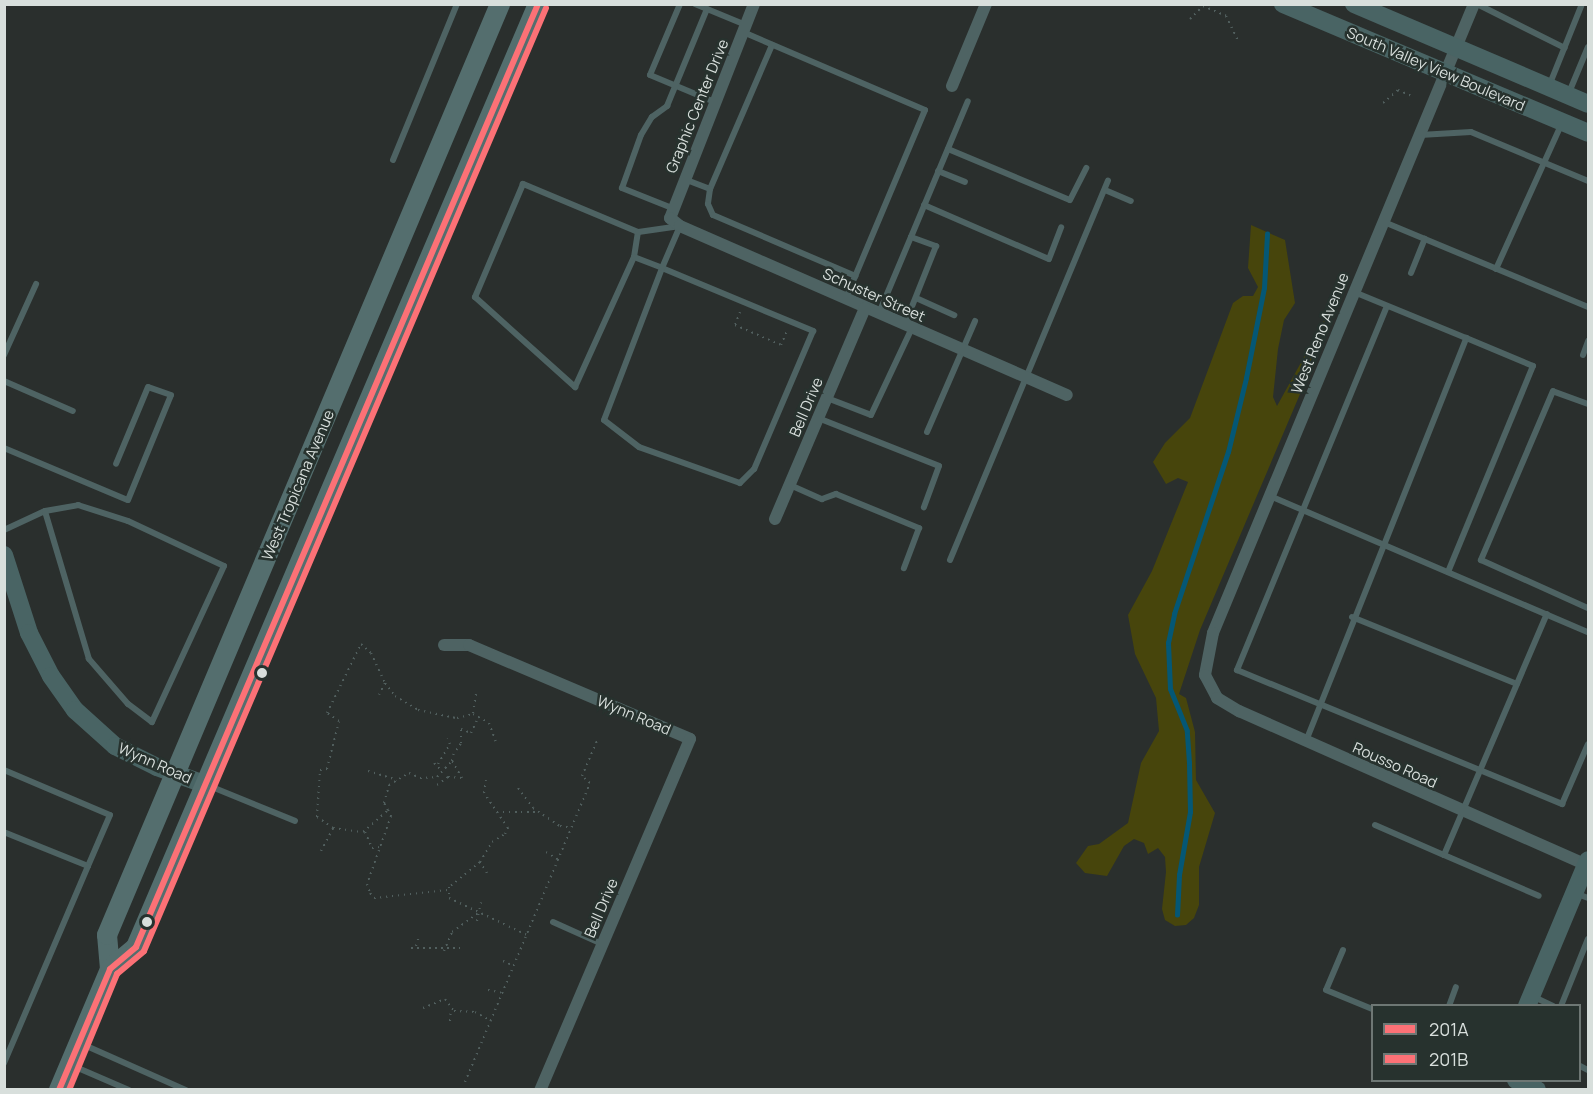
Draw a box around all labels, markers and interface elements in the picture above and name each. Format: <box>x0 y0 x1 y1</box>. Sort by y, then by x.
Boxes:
street label: South Valley View Boulevard <box>1344 23 1528 115</box>
street label: Graphic Center Drive <box>662 36 732 176</box>
street label: Schuster Street <box>820 264 928 326</box>
street label: West Reno Avenue <box>1288 270 1352 396</box>
street label: Bell Drive <box>785 374 827 440</box>
street label: West Tropicana Avenue <box>258 407 338 563</box>
unlabelled marker <box>256 667 268 679</box>
street label: Wynn Road <box>594 691 674 739</box>
street label: Rousso Road <box>1350 738 1440 792</box>
street label: Wynn Road <box>116 739 194 787</box>
street label: Bell Drive <box>580 875 622 941</box>
unlabelled marker <box>141 916 153 928</box>
legend <box>1371 1004 1581 1082</box>
text: 201A <box>1429 1017 1469 1041</box>
text: 201B <box>1429 1047 1468 1071</box>

